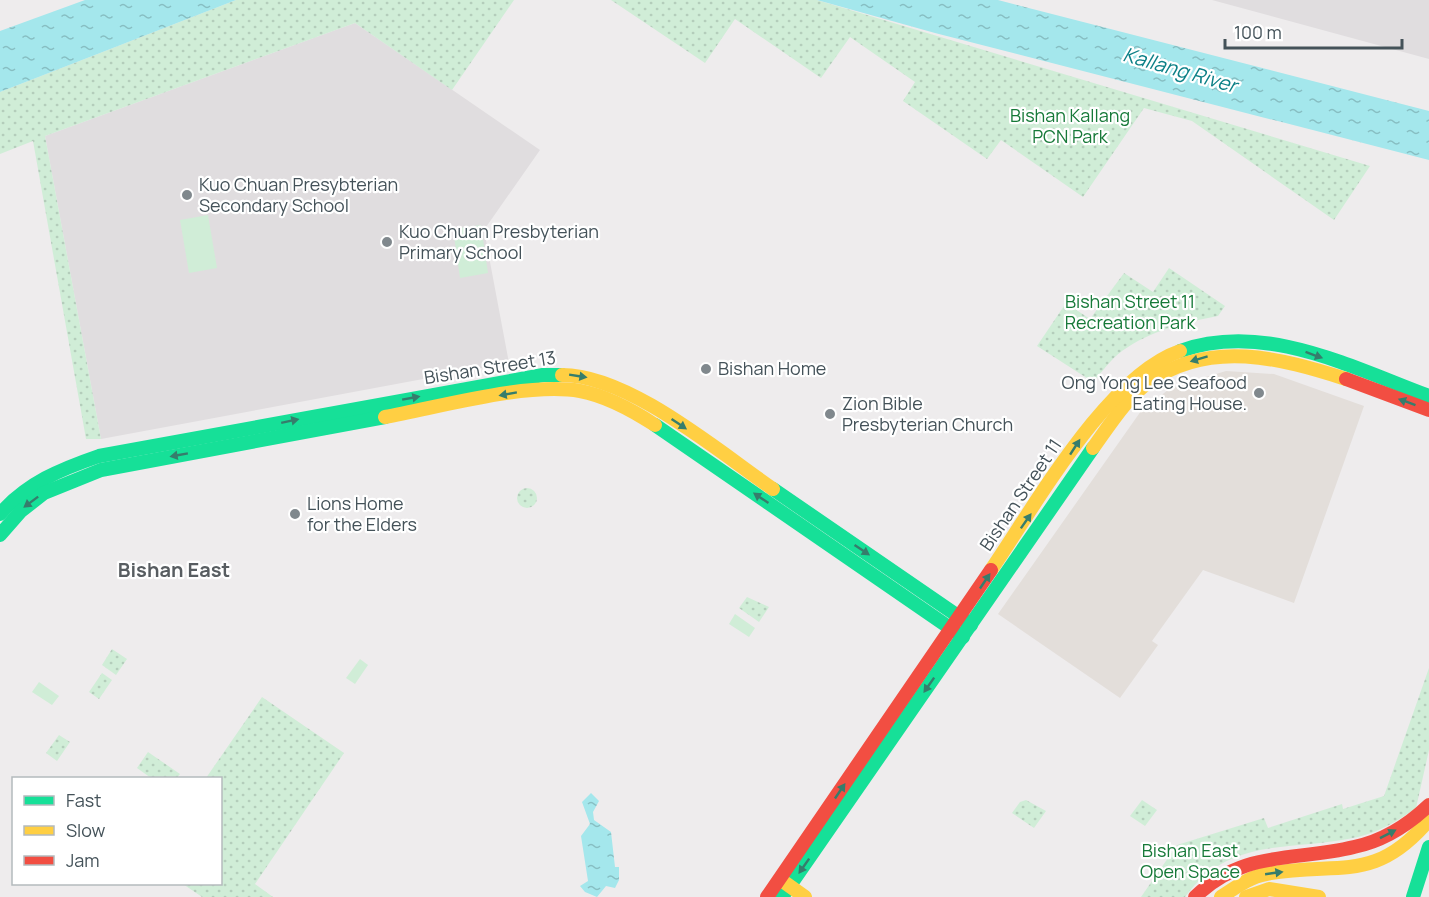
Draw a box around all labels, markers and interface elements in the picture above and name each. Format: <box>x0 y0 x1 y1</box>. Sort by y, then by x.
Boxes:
scale bar <box>1225 12 1402 50</box>
text: 100 m <box>1234 20 1282 44</box>
water label: Kallang River <box>1120 40 1243 99</box>
park label: Bishan Kallang PCN Park <box>1010 103 1130 148</box>
place label: Kuo Chuan Presybterian Secondary School <box>199 172 398 217</box>
marker: Kuo Chuan Presybterian Secondary School <box>180 188 194 202</box>
place label: Kuo Chuan Presbyterian Primary School <box>399 219 599 264</box>
marker: Kuo Chuan Presbyterian Primary School <box>380 235 394 249</box>
park label: Bishan Street 11 Recreation Park <box>1065 289 1196 334</box>
street label: Bishan Street 13 <box>422 345 557 389</box>
one-way arrow <box>1305 351 1323 360</box>
one-way arrow <box>1190 355 1208 364</box>
place label: Bishan Home <box>718 356 826 380</box>
marker: Bishan Home <box>699 362 713 376</box>
place label: Ong Yong Lee Seafood Eating House. <box>1062 370 1247 415</box>
one-way arrow <box>569 372 588 381</box>
marker: Ong Yong Lee Seafood Eating House. <box>1252 386 1266 400</box>
one-way arrow <box>499 390 518 399</box>
place label: Zion Bible Presbyterian Church <box>842 391 1013 436</box>
one-way arrow <box>402 394 421 403</box>
one-way arrow <box>1398 397 1416 407</box>
marker: Zion Bible Presbyterian Church <box>823 407 837 421</box>
one-way arrow <box>280 416 299 425</box>
one-way arrow <box>671 419 687 430</box>
street label: Bishan Street 11 <box>974 434 1067 555</box>
one-way arrow <box>1069 440 1081 456</box>
one-way arrow <box>169 451 188 460</box>
place label: Lions Home for the Elders <box>307 491 417 536</box>
one-way arrow <box>753 492 769 503</box>
one-way arrow <box>23 495 38 507</box>
marker: Lions Home for the Elders <box>288 507 302 521</box>
one-way arrow <box>1020 513 1032 529</box>
one-way arrow <box>853 545 870 556</box>
district label: Bishan East <box>118 556 230 583</box>
one-way arrow <box>979 574 991 590</box>
one-way arrow <box>923 676 935 692</box>
legend <box>12 777 222 885</box>
one-way arrow <box>834 783 845 799</box>
text: Fast <box>66 788 101 812</box>
text: Slow <box>66 818 106 842</box>
one-way arrow <box>1379 830 1396 839</box>
park label: Bishan East Open Space <box>1140 838 1240 883</box>
text: Jam <box>66 848 100 872</box>
one-way arrow <box>798 858 810 874</box>
one-way arrow <box>1264 869 1283 878</box>

